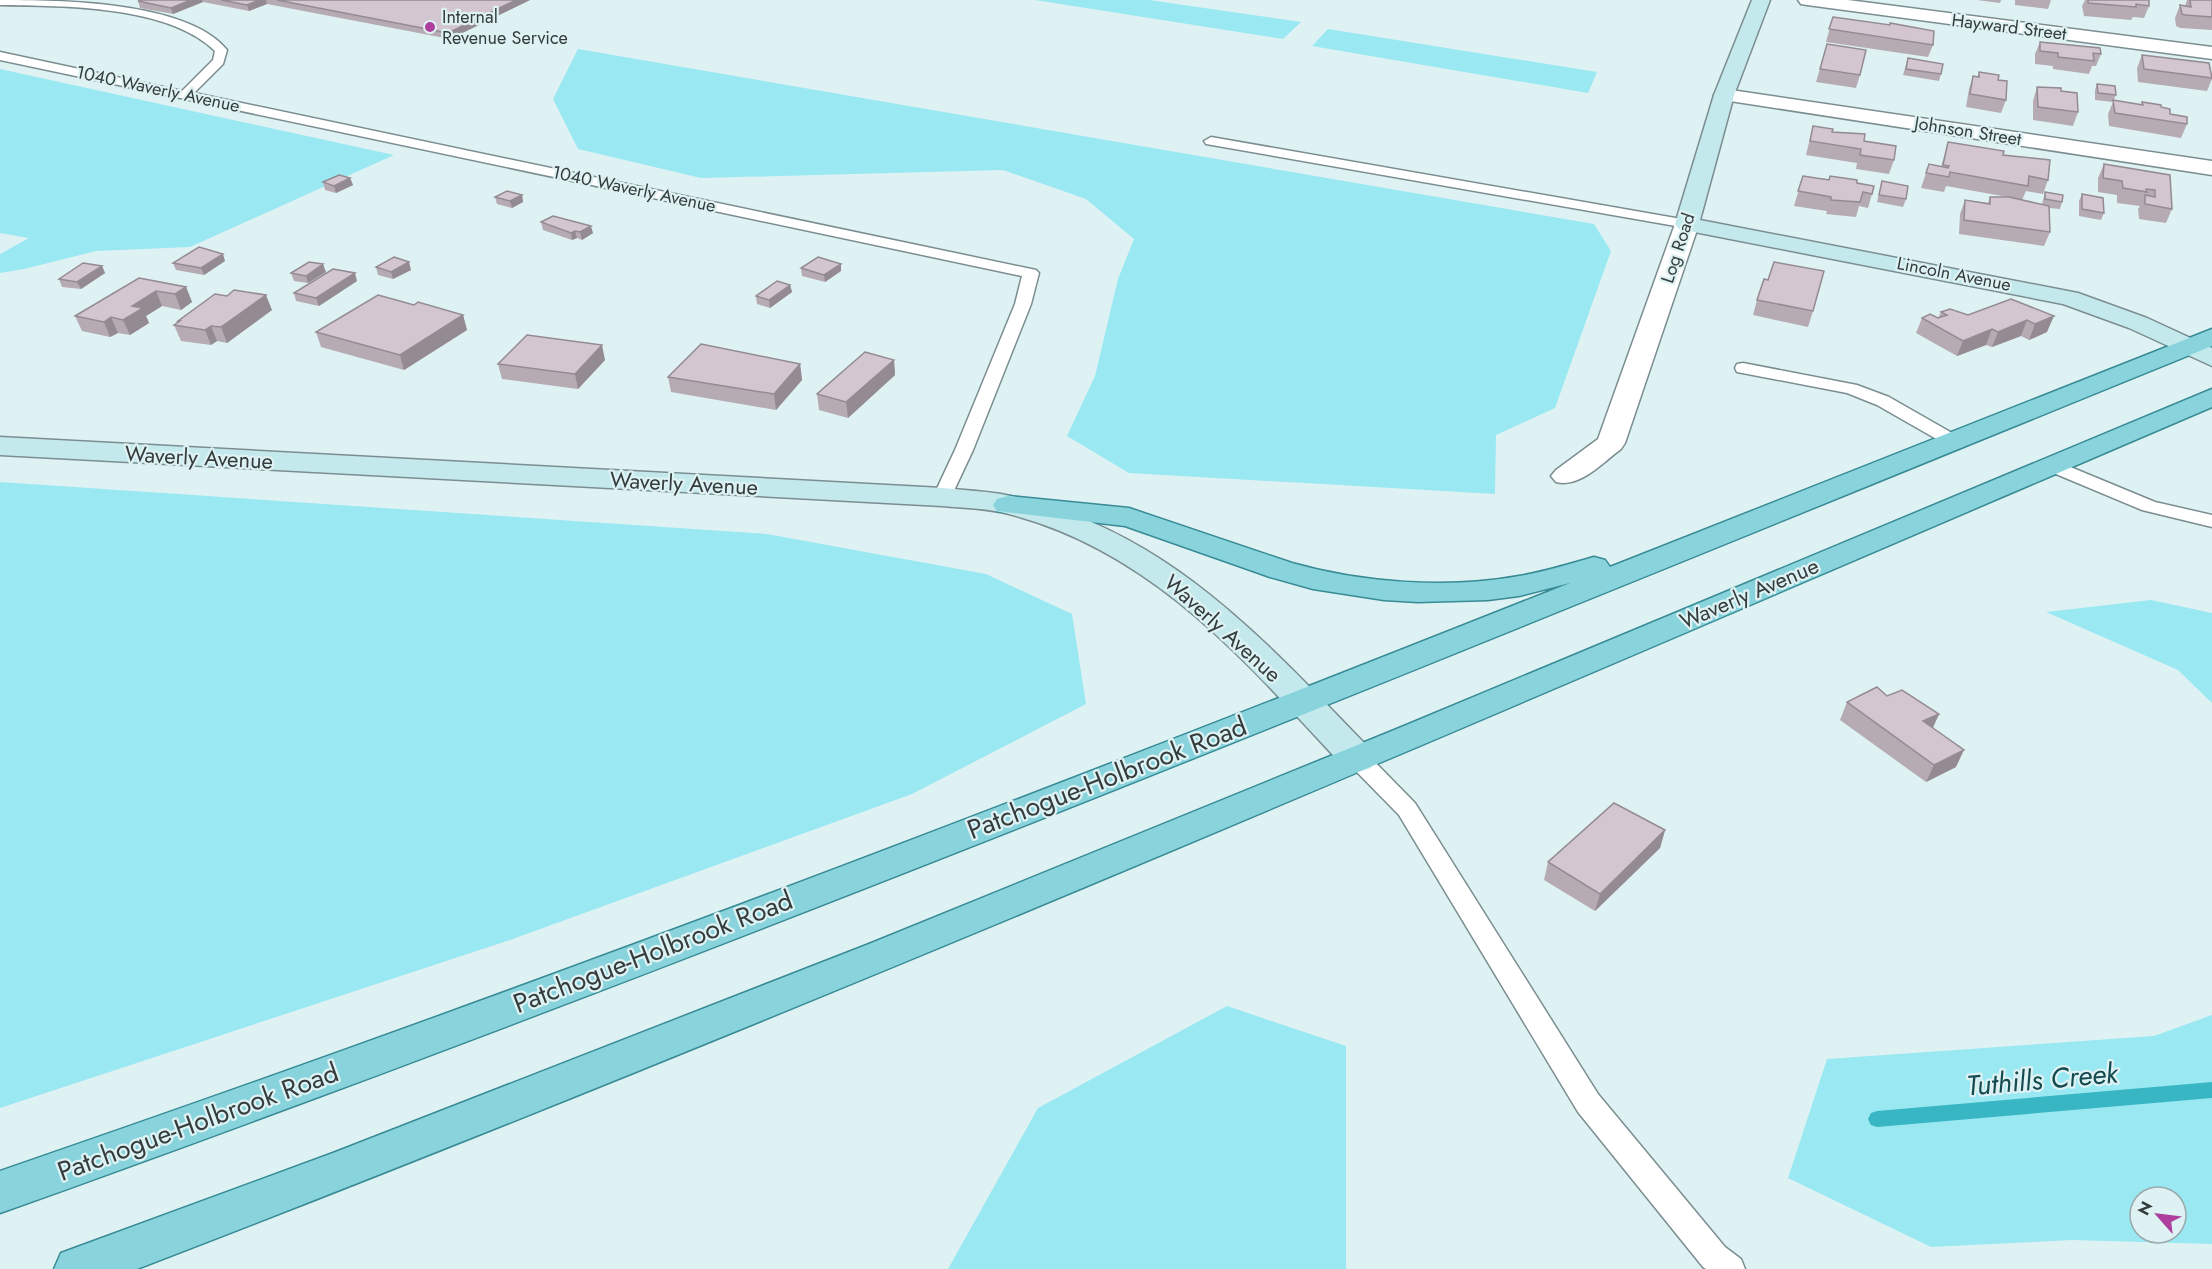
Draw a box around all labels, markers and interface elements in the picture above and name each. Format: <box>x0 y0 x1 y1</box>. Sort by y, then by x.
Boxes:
place label: Internal Revenue Service <box>442 4 568 51</box>
street label: Hayward Street <box>1950 7 2069 47</box>
marker: Internal Revenue Service <box>423 20 437 34</box>
street label: 1040 Waverly Avenue <box>74 59 242 119</box>
street label: Johnson Street <box>1911 109 2024 152</box>
street label: 1040 Waverly Avenue <box>550 159 718 219</box>
street label: Log Road <box>1654 210 1702 286</box>
street label: Lincoln Avenue <box>1895 250 2013 298</box>
street label: Waverly Avenue <box>124 437 274 477</box>
street label: Waverly Avenue <box>609 463 759 503</box>
street label: Waverly Avenue <box>1675 549 1823 637</box>
street label: Waverly Avenue <box>1157 567 1289 689</box>
street label: Patchogue-Holbrook Road <box>961 706 1252 849</box>
street label: Patchogue-Holbrook Road <box>507 880 798 1023</box>
street label: Patchogue-Holbrook Road <box>52 1052 344 1191</box>
water label: Tuthills Creek <box>1965 1052 2120 1107</box>
north arrow <box>2128 1185 2188 1245</box>
text: N <box>2132 1197 2158 1219</box>

